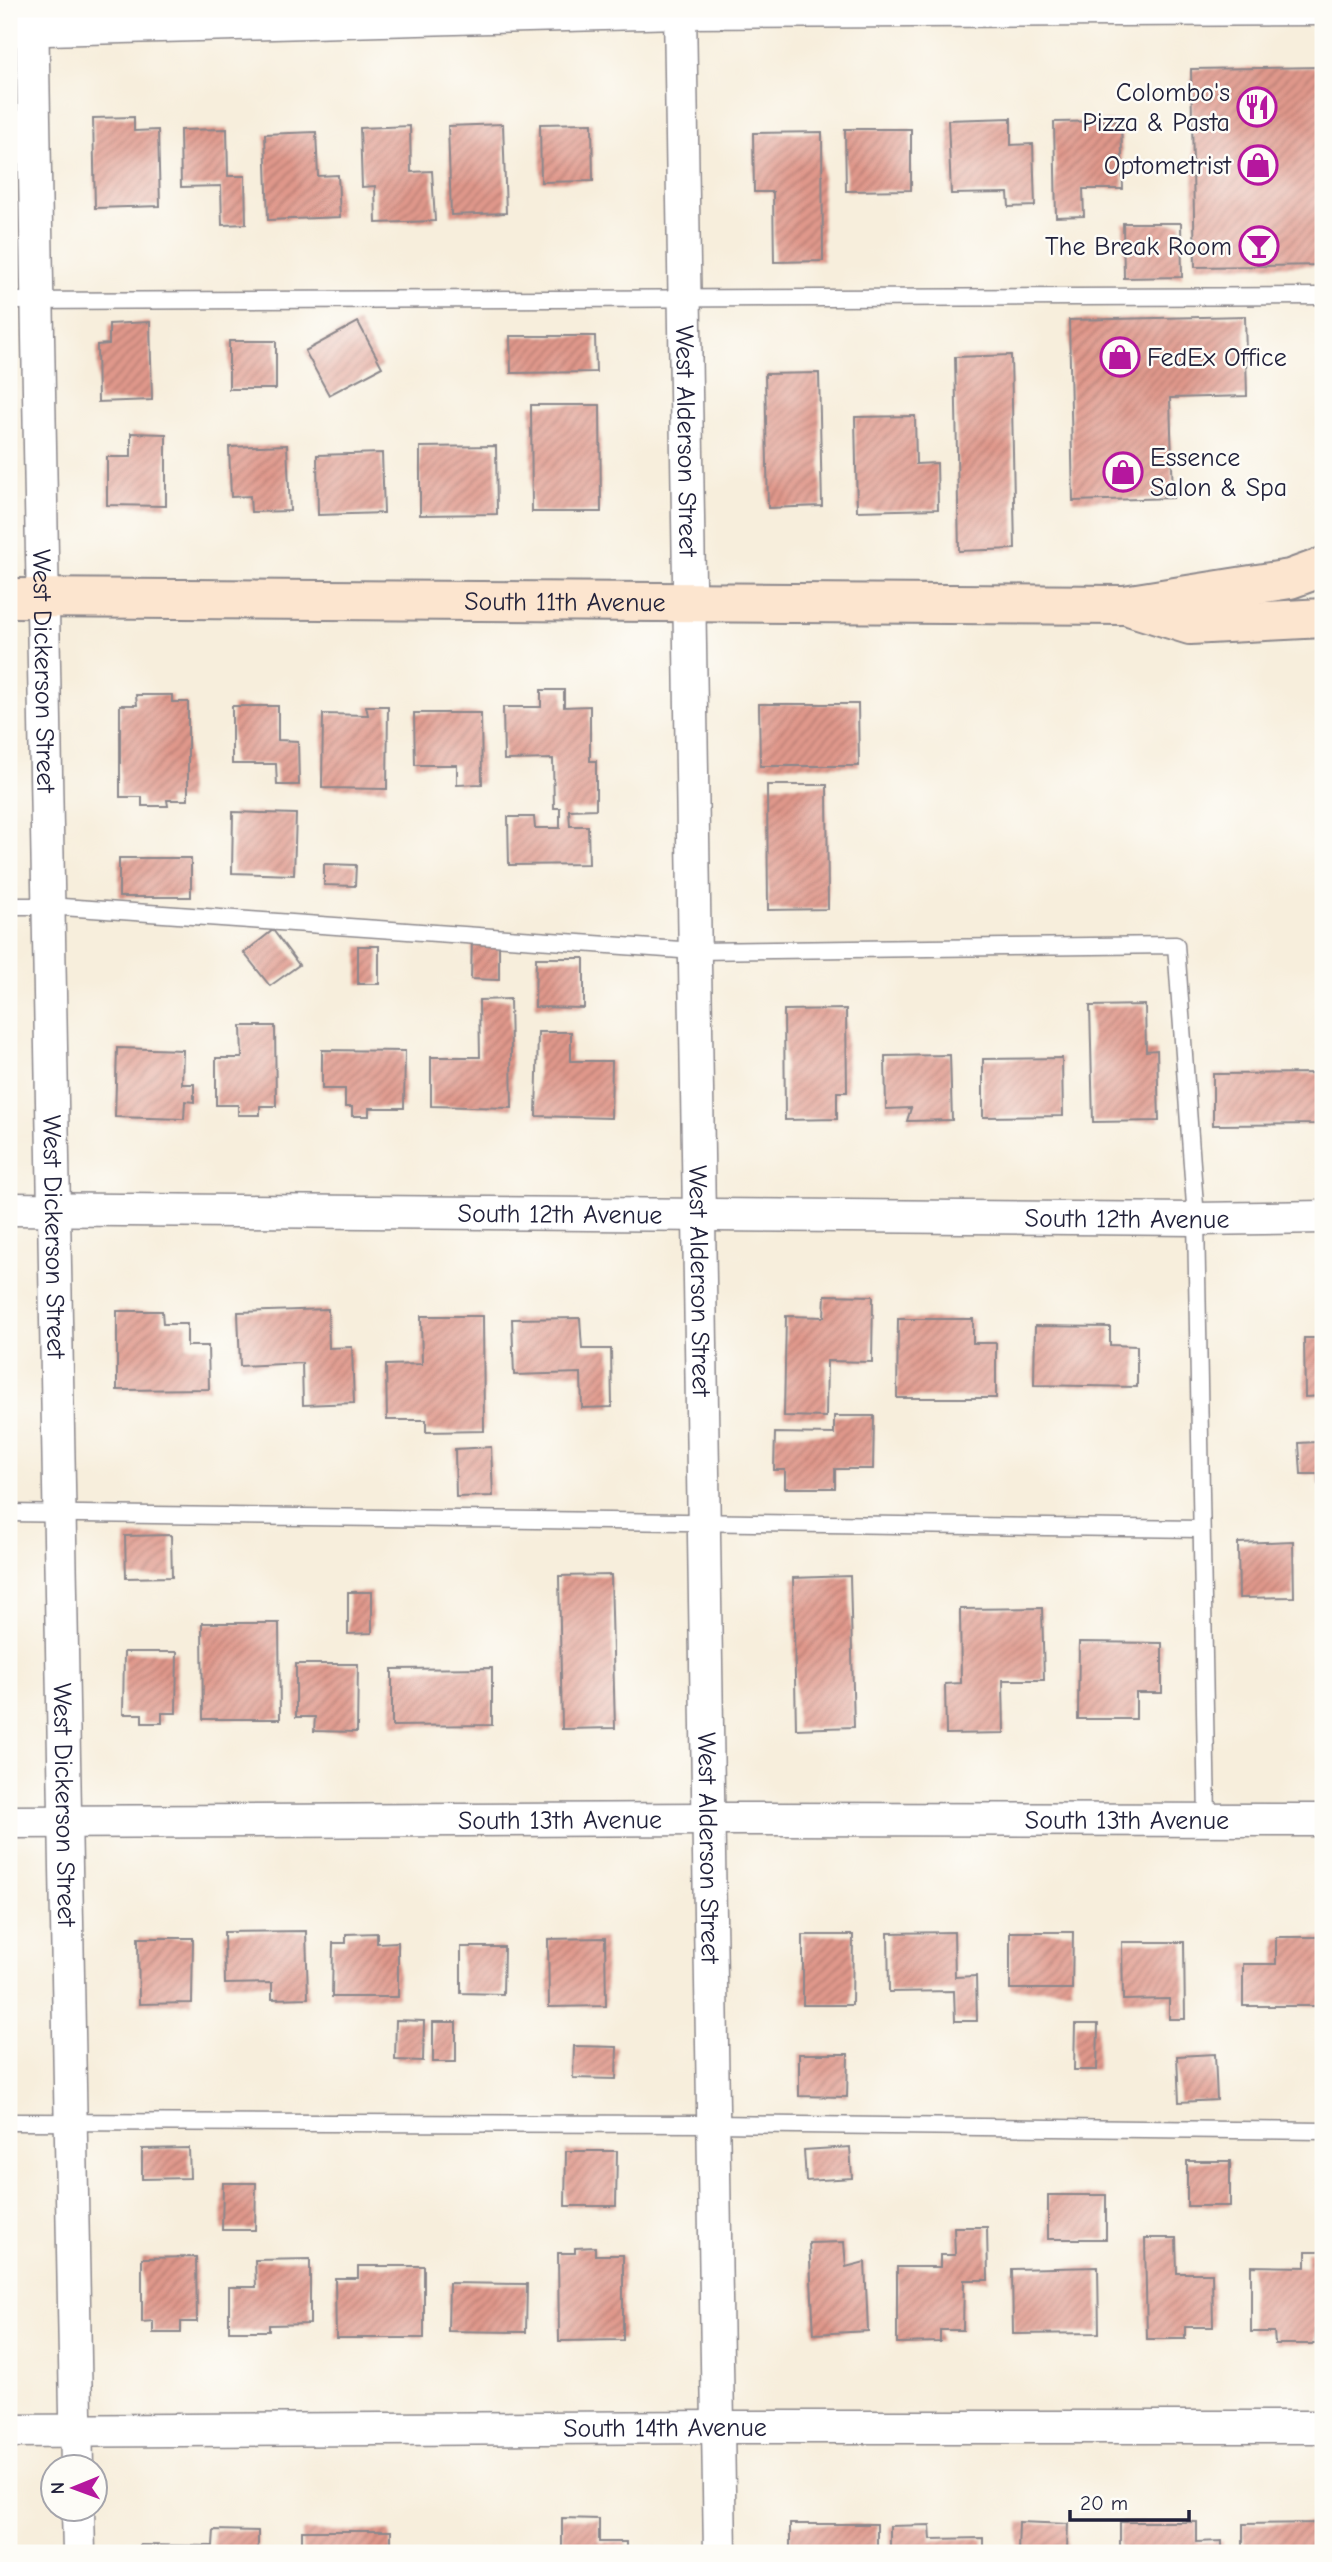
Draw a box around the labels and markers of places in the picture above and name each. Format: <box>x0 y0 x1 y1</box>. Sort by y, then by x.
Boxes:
place label: Colombo's Pizza & Pasta <box>1082 78 1230 138</box>
restaurant icon: Colombo's Pizza & Pasta <box>1236 86 1278 128</box>
shop icon: Optometrist <box>1237 144 1279 186</box>
place label: Optometrist <box>1104 151 1233 181</box>
bar icon: The Break Room <box>1238 225 1280 267</box>
place label: The Break Room <box>1045 232 1232 262</box>
shop icon: FedEx Office <box>1099 336 1141 378</box>
place label: FedEx Office <box>1147 343 1287 373</box>
place label: Essence Salon & Spa <box>1150 443 1287 503</box>
shop icon: Essence Salon & Spa <box>1102 451 1144 493</box>

